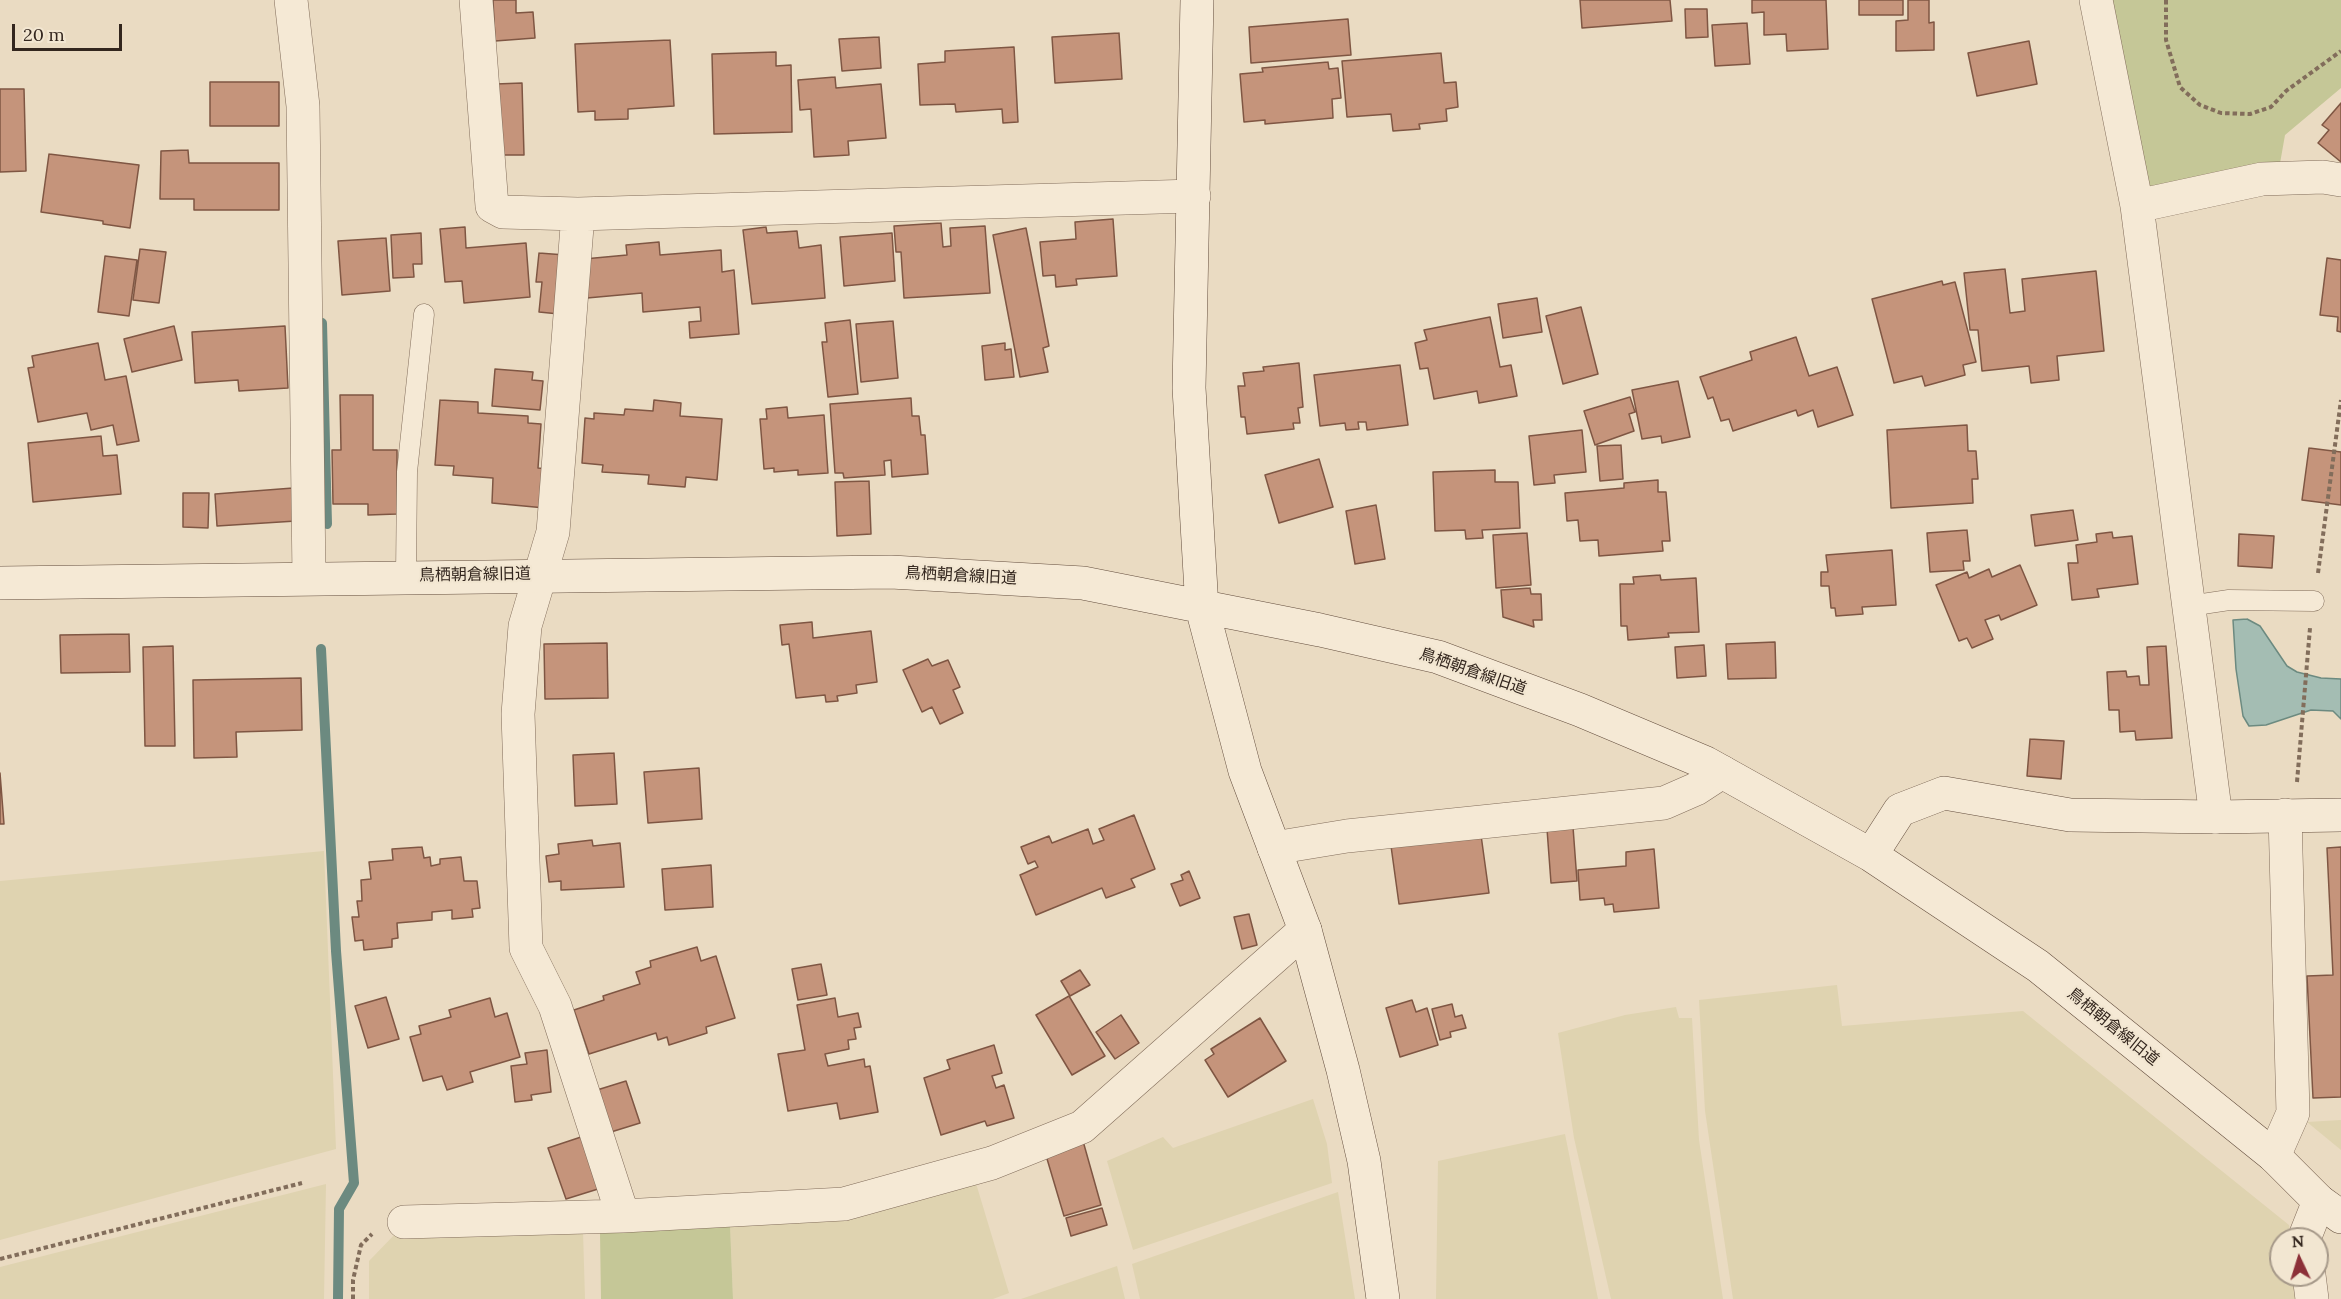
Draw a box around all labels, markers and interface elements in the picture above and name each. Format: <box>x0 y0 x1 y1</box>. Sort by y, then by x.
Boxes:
scale bar <box>15 12 124 50</box>
text: 20 m <box>23 23 65 46</box>
street label: 鳥栖朝倉線旧道 <box>905 563 1017 589</box>
street label: 鳥栖朝倉線旧道 <box>419 564 531 586</box>
street label: 鳥栖朝倉線旧道 <box>1417 645 1529 699</box>
street label: 鳥栖朝倉線旧道 <box>2063 984 2163 1070</box>
north arrow <box>2269 1227 2329 1287</box>
text: N <box>2291 1231 2305 1251</box>

